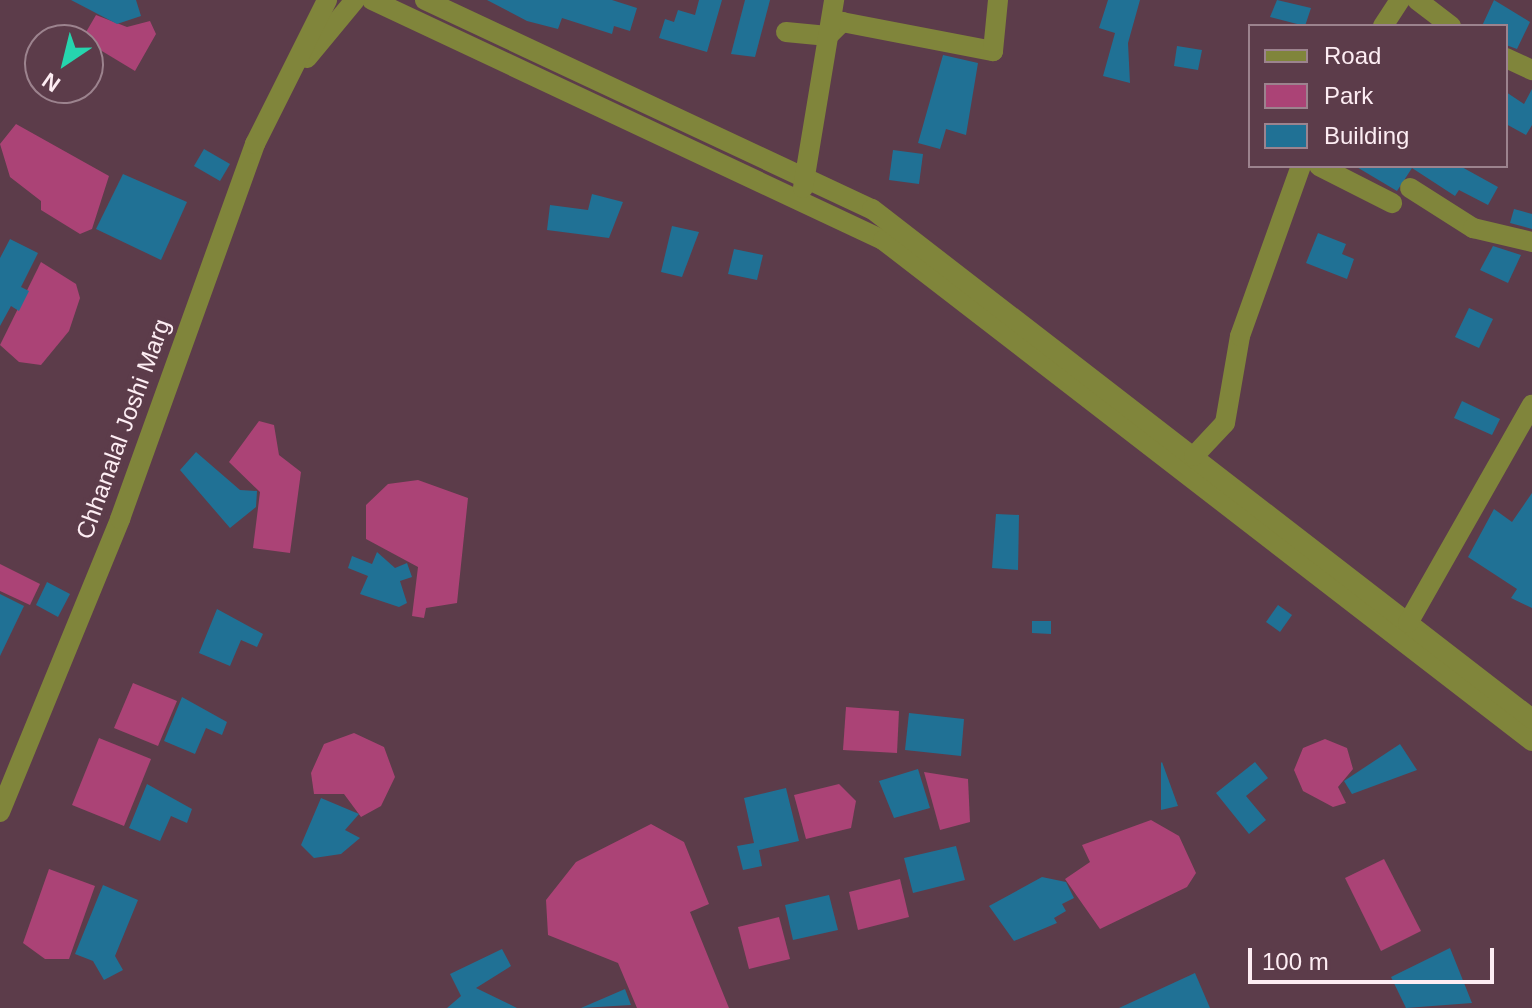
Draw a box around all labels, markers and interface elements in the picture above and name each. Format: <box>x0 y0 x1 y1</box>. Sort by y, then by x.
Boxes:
north arrow <box>24 24 104 104</box>
legend <box>1248 24 1508 168</box>
text: Road <box>1324 42 1381 69</box>
text: N <box>37 68 65 97</box>
text: Park <box>1324 82 1373 109</box>
text: Building <box>1324 122 1409 149</box>
street label: Chhanalal Joshi Marg <box>70 315 176 543</box>
scale bar <box>1252 932 1498 982</box>
text: 100 m <box>1262 948 1329 975</box>

